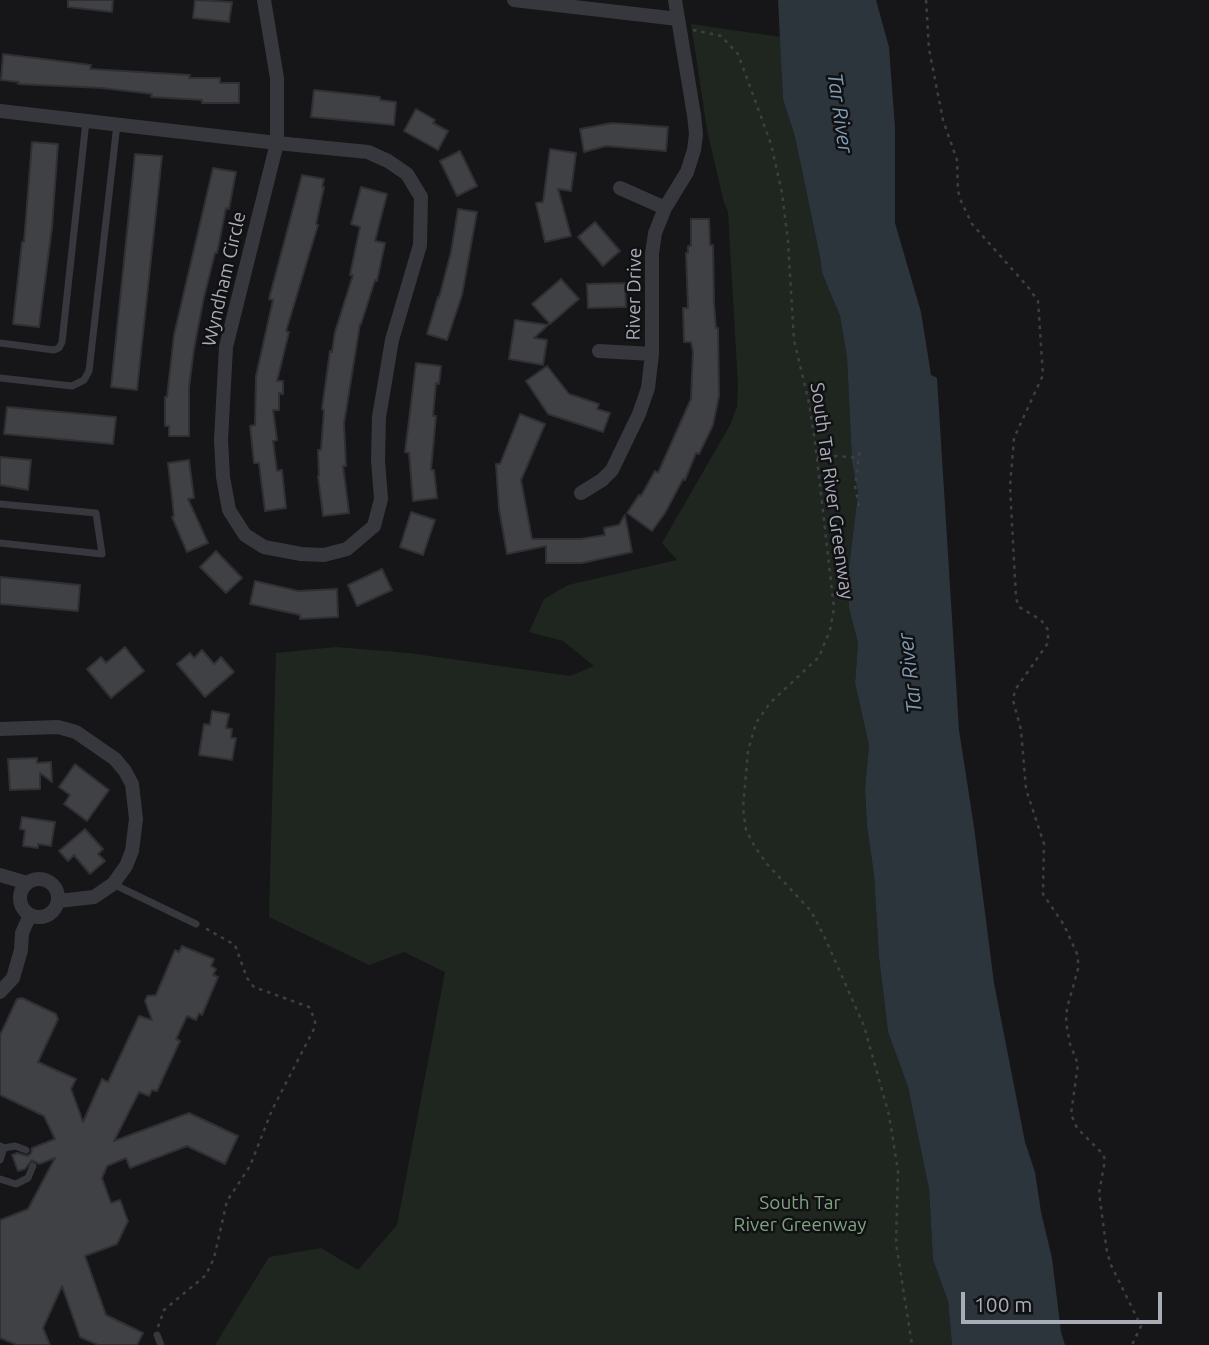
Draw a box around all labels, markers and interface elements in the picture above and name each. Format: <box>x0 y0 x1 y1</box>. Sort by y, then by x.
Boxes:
water label: Tar River <box>822 71 858 155</box>
street label: Wyndham Circle <box>197 209 251 349</box>
street label: River Drive <box>622 247 646 341</box>
street label: South Tar River Greenway <box>805 381 859 601</box>
water label: Tar River <box>893 631 927 715</box>
park label: South Tar River Greenway <box>734 1192 866 1236</box>
scale bar <box>964 1278 1165 1322</box>
text: 100 m <box>974 1292 1032 1316</box>

